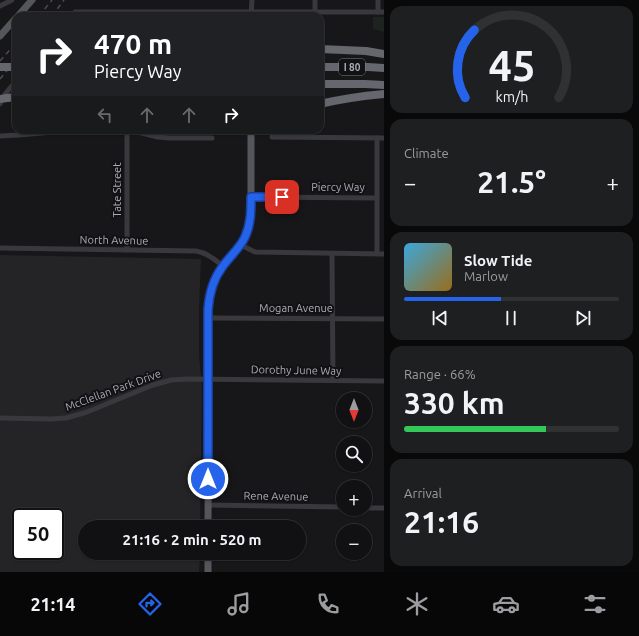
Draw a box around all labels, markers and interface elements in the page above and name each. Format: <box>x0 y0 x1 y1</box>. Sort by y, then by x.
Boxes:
icon: right <box>28 28 80 80</box>
text: 470 m <box>94 28 172 59</box>
text: 45 <box>488 41 535 88</box>
road number: I 80 <box>339 59 365 75</box>
text: Piercy Way <box>94 61 181 81</box>
text: km/h <box>495 88 528 104</box>
icon: left <box>94 104 116 126</box>
icon: ahead <box>136 104 158 126</box>
icon: ahead <box>178 104 200 126</box>
icon: right <box>220 104 242 126</box>
text: Climate <box>404 146 449 160</box>
street label: Tate Street <box>111 162 123 217</box>
text: 21.5° <box>477 165 546 199</box>
text: − <box>404 170 416 195</box>
text: + <box>607 170 619 195</box>
pin <box>265 180 299 214</box>
street label: Piercy Way <box>311 181 365 193</box>
icon: arrive <box>271 186 293 208</box>
street label: North Avenue <box>80 233 148 247</box>
text: Slow Tide <box>464 252 532 269</box>
text: Marlow <box>464 269 508 283</box>
street label: Mogan Avenue <box>259 302 333 314</box>
icon: previous <box>429 307 451 329</box>
icon: pause <box>500 307 522 329</box>
icon: next <box>572 307 594 329</box>
street label: Dorothy June Way <box>251 363 342 377</box>
street label: McClellan Park Drive <box>63 367 163 413</box>
text: Range · 66% <box>404 367 476 381</box>
text: 330 km <box>404 386 505 420</box>
north arrow <box>336 392 372 428</box>
map controls <box>336 392 372 560</box>
button: search <box>336 436 372 472</box>
position arrow <box>187 458 229 500</box>
button: + <box>336 480 372 516</box>
text: Arrival <box>404 486 442 500</box>
street label: Rene Avenue <box>243 489 309 503</box>
text: 21:16 <box>404 505 479 539</box>
speed limit sign: 50 <box>12 508 64 560</box>
button: − <box>336 524 372 560</box>
text: 21:16 · 2 min · 520 m <box>123 531 261 548</box>
icon: directions <box>136 590 164 618</box>
icon: music <box>225 590 253 618</box>
icon: phone <box>314 590 342 618</box>
icon: climate <box>403 590 431 618</box>
icon: car <box>492 590 520 618</box>
icon: filters <box>581 590 609 618</box>
text: 21:14 <box>30 594 75 614</box>

